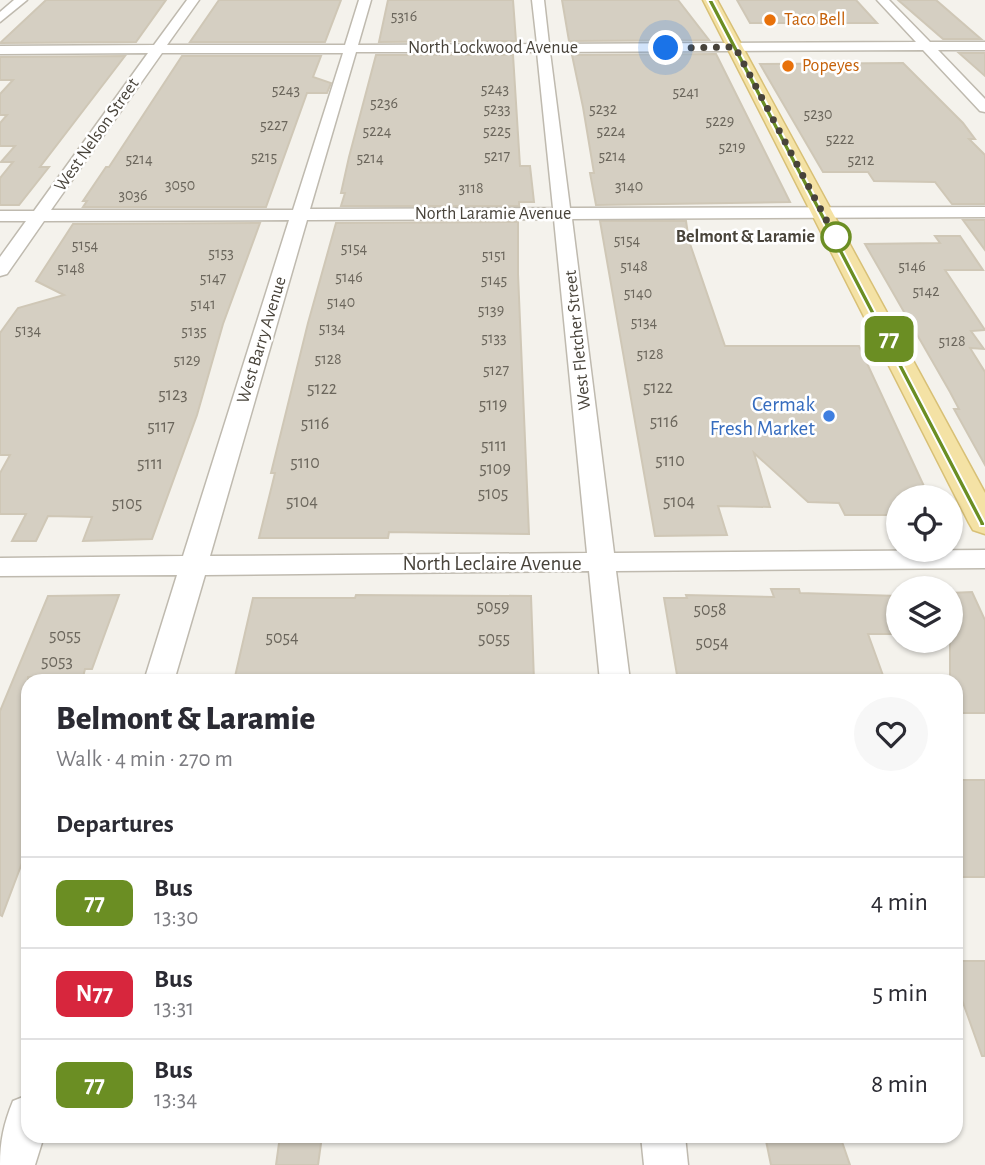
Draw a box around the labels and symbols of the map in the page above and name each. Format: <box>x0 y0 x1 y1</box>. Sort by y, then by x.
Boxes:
house number: 5316 <box>391 8 417 24</box>
place label: Taco Bell <box>784 11 845 29</box>
marker: Taco Bell <box>762 12 778 28</box>
your location <box>648 30 683 65</box>
street label: North Lockwood Avenue <box>408 39 578 57</box>
place label: Popeyes <box>802 57 859 75</box>
marker: Popeyes <box>780 58 796 74</box>
street label: West Nelson Street <box>51 75 143 195</box>
house number: 5243 <box>481 81 509 97</box>
house number: 5243 <box>272 82 300 98</box>
house number: 5241 <box>672 84 700 100</box>
house number: 5236 <box>370 95 398 111</box>
house number: 5233 <box>483 101 511 117</box>
house number: 5232 <box>589 101 617 117</box>
house number: 5230 <box>803 106 833 122</box>
house number: 5229 <box>706 113 734 129</box>
house number: 5227 <box>260 117 288 133</box>
house number: 5224 <box>363 123 392 139</box>
house number: 5225 <box>483 123 511 139</box>
house number: 5224 <box>597 123 626 139</box>
house number: 5222 <box>826 131 854 147</box>
house number: 5219 <box>719 139 746 155</box>
house number: 5217 <box>484 148 510 164</box>
house number: 5214 <box>598 148 626 164</box>
house number: 5215 <box>251 149 277 165</box>
house number: 5214 <box>356 150 384 166</box>
house number: 5214 <box>125 151 153 167</box>
house number: 5212 <box>848 152 874 168</box>
house number: 3050 <box>165 177 195 193</box>
house number: 3140 <box>615 178 643 194</box>
house number: 3118 <box>458 180 484 196</box>
house number: 3036 <box>118 187 148 203</box>
street label: North Laramie Avenue <box>415 205 571 223</box>
marker: Belmont & Laramie <box>821 222 851 252</box>
place label: Belmont & Laramie <box>676 228 815 246</box>
house number: 5154 <box>614 232 641 248</box>
house number: 5154 <box>72 237 99 253</box>
house number: 5154 <box>341 240 368 256</box>
house number: 5153 <box>208 245 234 261</box>
house number: 5151 <box>482 247 506 263</box>
house number: 5148 <box>620 258 648 274</box>
house number: 5146 <box>898 258 926 274</box>
house number: 5148 <box>57 260 85 276</box>
house number: 5146 <box>335 269 363 285</box>
street label: West Fletcher Street <box>562 269 594 411</box>
house number: 5147 <box>200 270 227 286</box>
house number: 5145 <box>481 272 507 288</box>
street label: West Barry Avenue <box>234 274 290 406</box>
house number: 5142 <box>912 283 940 299</box>
house number: 5140 <box>624 285 652 301</box>
house number: 5140 <box>327 294 355 310</box>
house number: 5141 <box>190 296 216 312</box>
house number: 5139 <box>478 302 504 318</box>
house number: 5134 <box>631 314 658 330</box>
line badge: 77 <box>858 316 920 362</box>
house number: 5134 <box>319 320 346 336</box>
house number: 5134 <box>15 322 42 338</box>
house number: 5135 <box>181 323 207 339</box>
house number: 5133 <box>481 330 507 346</box>
house number: 5128 <box>938 333 966 349</box>
house number: 5128 <box>636 346 664 362</box>
house number: 5128 <box>314 351 342 367</box>
house number: 5129 <box>174 352 201 368</box>
house number: 5127 <box>483 362 509 378</box>
house number: 5122 <box>643 379 673 397</box>
house number: 5122 <box>307 380 337 398</box>
house number: 5123 <box>158 386 188 404</box>
place label: Cermak Fresh Market <box>710 394 815 439</box>
house number: 5119 <box>479 396 507 414</box>
marker: Cermak Fresh Market <box>821 408 837 424</box>
house number: 5116 <box>650 413 678 431</box>
house number: 5116 <box>301 415 329 433</box>
house number: 5117 <box>147 418 175 436</box>
house number: 5111 <box>481 437 507 455</box>
house number: 5110 <box>655 452 685 470</box>
house number: 5110 <box>290 454 320 472</box>
house number: 5111 <box>137 455 163 473</box>
house number: 5109 <box>479 460 511 478</box>
house number: 5105 <box>478 485 508 503</box>
house number: 5104 <box>286 493 318 511</box>
house number: 5104 <box>663 493 695 511</box>
house number: 5105 <box>112 495 142 513</box>
street label: North Leclaire Avenue <box>402 553 582 574</box>
house number: 5059 <box>476 598 510 616</box>
house number: 5058 <box>693 601 727 619</box>
house number: 5055 <box>49 627 81 645</box>
house number: 5054 <box>265 629 299 647</box>
house number: 5055 <box>478 630 510 648</box>
house number: 5054 <box>695 634 729 652</box>
house number: 5053 <box>41 653 73 671</box>

